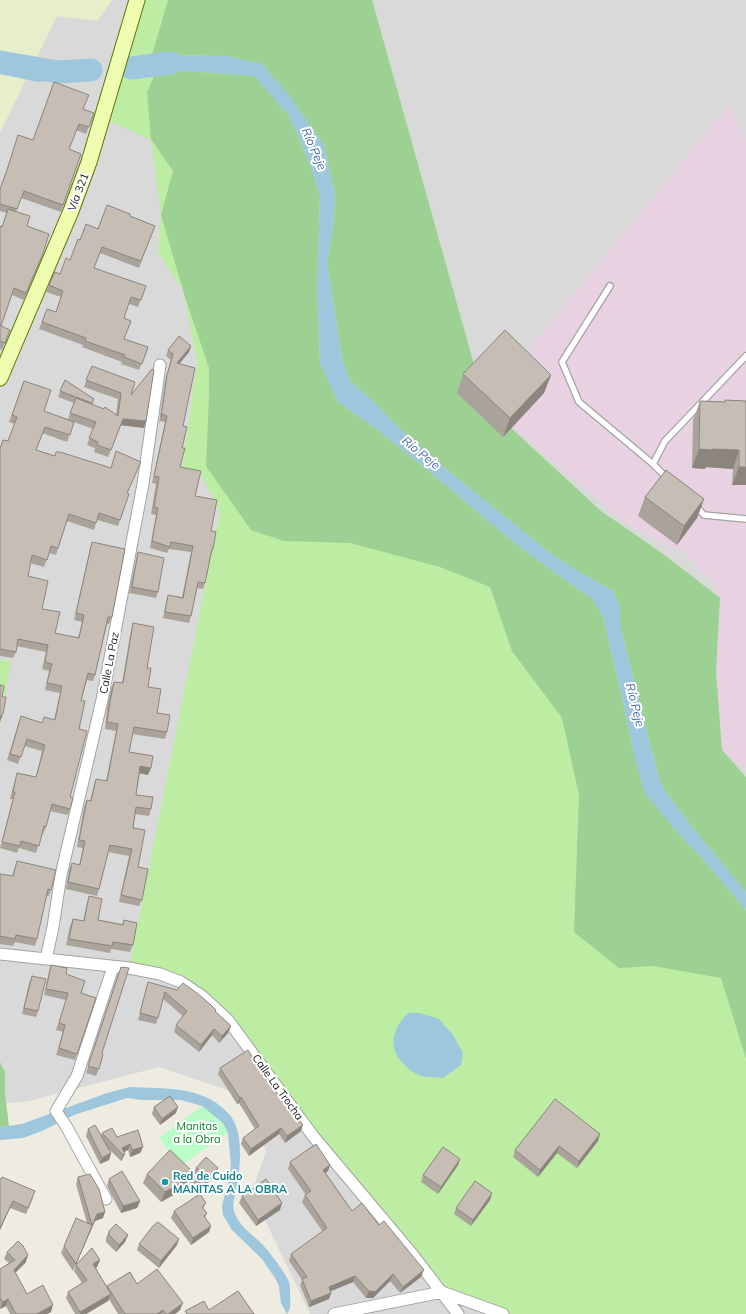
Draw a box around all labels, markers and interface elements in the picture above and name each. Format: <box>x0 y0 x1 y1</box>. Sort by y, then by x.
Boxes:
water label: Río Peje <box>299 125 330 173</box>
street label: Vía 321 <box>64 171 92 213</box>
water label: Río Peje <box>399 433 444 473</box>
street label: Calle La Paz <box>96 631 122 695</box>
water label: Río Peje <box>623 681 648 729</box>
street label: Calle La Trocha <box>249 1051 307 1123</box>
park label: Manitas a la Obra <box>173 1119 221 1146</box>
place label: Red de Cuido MANITAS A LA OBRA <box>173 1169 288 1196</box>
marker: Red de Cuido MANITAS A LA OBRA <box>160 1177 170 1187</box>

